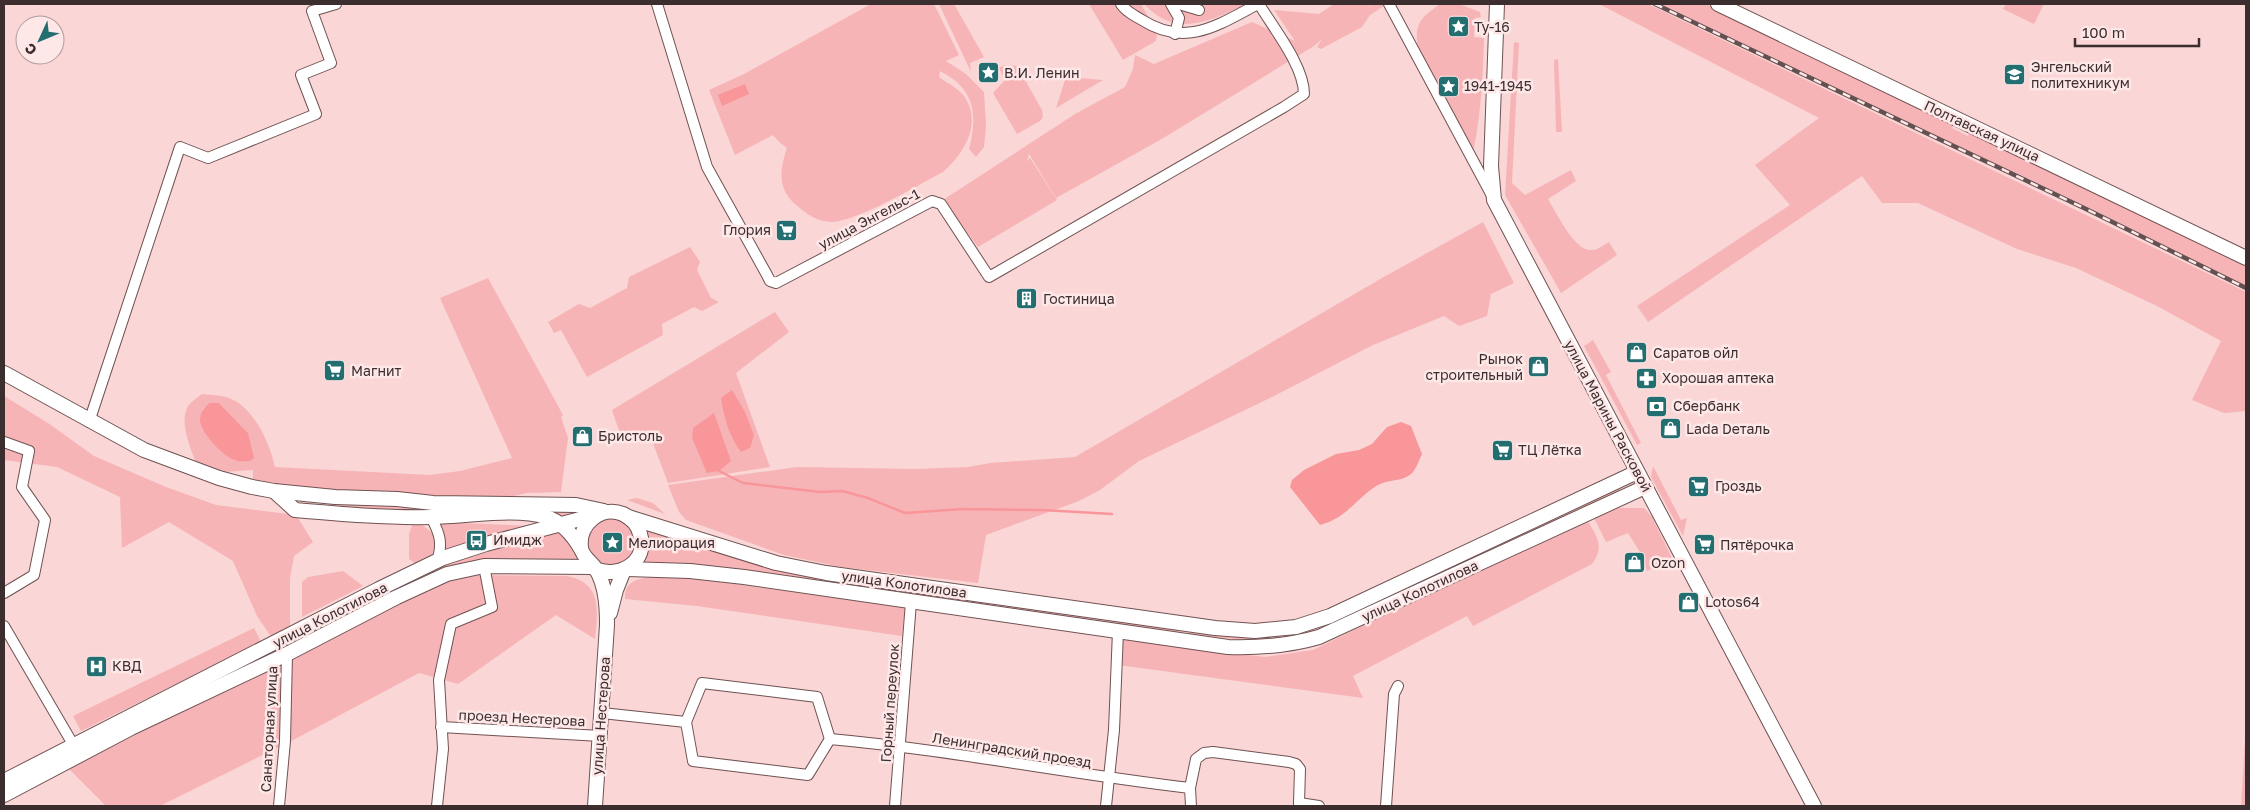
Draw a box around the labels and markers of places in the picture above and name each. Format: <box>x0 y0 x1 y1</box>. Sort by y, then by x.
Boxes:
place icon: Ту-16 <box>1446 15 1470 39</box>
place label: Ту-16 <box>1474 18 1510 35</box>
place label: Энгельский политехникум <box>2031 58 2130 91</box>
place icon: В.И. Ленин <box>976 61 1000 85</box>
school or university icon: Энгельский политехникум <box>2003 63 2027 87</box>
place label: В.И. Ленин <box>1004 64 1080 81</box>
place icon: 1941-1945 <box>1436 74 1460 98</box>
place label: 1941-1945 <box>1464 77 1532 94</box>
supermarket icon: Глория <box>775 218 799 242</box>
place label: Глория <box>723 221 771 238</box>
building icon: Гостиница <box>1015 287 1039 311</box>
place label: Гостиница <box>1043 290 1115 307</box>
shop icon: Саратов ойл <box>1625 341 1649 365</box>
place label: Саратов ойл <box>1653 344 1738 361</box>
place label: Рынок строительный <box>1425 350 1523 383</box>
shop icon: Рынок строительный <box>1527 355 1551 379</box>
supermarket icon: Магнит <box>323 359 347 383</box>
place label: Магнит <box>351 362 401 379</box>
pharmacy icon: Хорошая аптека <box>1634 366 1658 390</box>
place label: Хорошая аптека <box>1662 369 1774 386</box>
bank icon: Сбербанк <box>1645 394 1669 418</box>
place label: Сбербанк <box>1673 397 1740 414</box>
shop icon: Lada Dеталь <box>1658 417 1682 441</box>
place label: Lada Dеталь <box>1686 420 1770 437</box>
shop icon: Бристоль <box>570 424 594 448</box>
place label: Бристоль <box>598 427 663 444</box>
supermarket icon: ТЦ Лётка <box>1490 438 1514 462</box>
place label: ТЦ Лётка <box>1518 441 1582 458</box>
supermarket icon: Гроздь <box>1687 474 1711 498</box>
place label: Гроздь <box>1715 477 1761 494</box>
bus stop icon: Имидж <box>465 528 489 552</box>
place label: Имидж <box>493 531 542 548</box>
place icon: Мелиорация <box>600 531 624 555</box>
supermarket icon: Пятёрочка <box>1692 533 1716 557</box>
place label: Мелиорация <box>628 534 715 551</box>
place label: Пятёрочка <box>1720 536 1794 553</box>
shop icon: Ozon <box>1623 551 1647 575</box>
place label: Ozon <box>1651 554 1685 571</box>
shop icon: Lotos64 <box>1677 590 1701 614</box>
place label: Lotos64 <box>1705 593 1760 610</box>
hospital icon: КВД <box>84 654 108 678</box>
place label: КВД <box>112 657 141 674</box>

